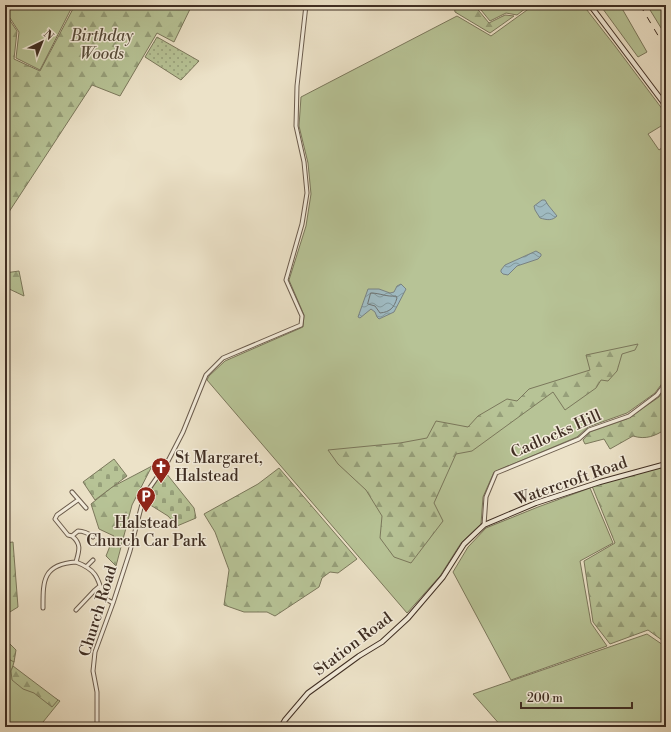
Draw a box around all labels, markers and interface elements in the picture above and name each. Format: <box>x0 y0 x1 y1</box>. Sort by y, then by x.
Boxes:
north arrow <box>22 22 62 62</box>
park label: Birthday Woods <box>70 26 134 64</box>
text: N <box>40 27 56 44</box>
street label: Cadlocks Hill <box>508 405 605 463</box>
place label: St Margaret, Halstead <box>175 448 263 486</box>
street label: Watercroft Road <box>511 452 630 510</box>
church icon: St Margaret, Halstead <box>150 456 172 484</box>
parking icon: Halstead Church Car Park <box>135 485 157 513</box>
place label: Halstead Church Car Park <box>86 513 208 551</box>
street label: Church Road <box>75 563 121 659</box>
street label: Station Road <box>310 608 396 680</box>
scale bar <box>521 684 632 710</box>
text: 200 m <box>527 691 563 706</box>

